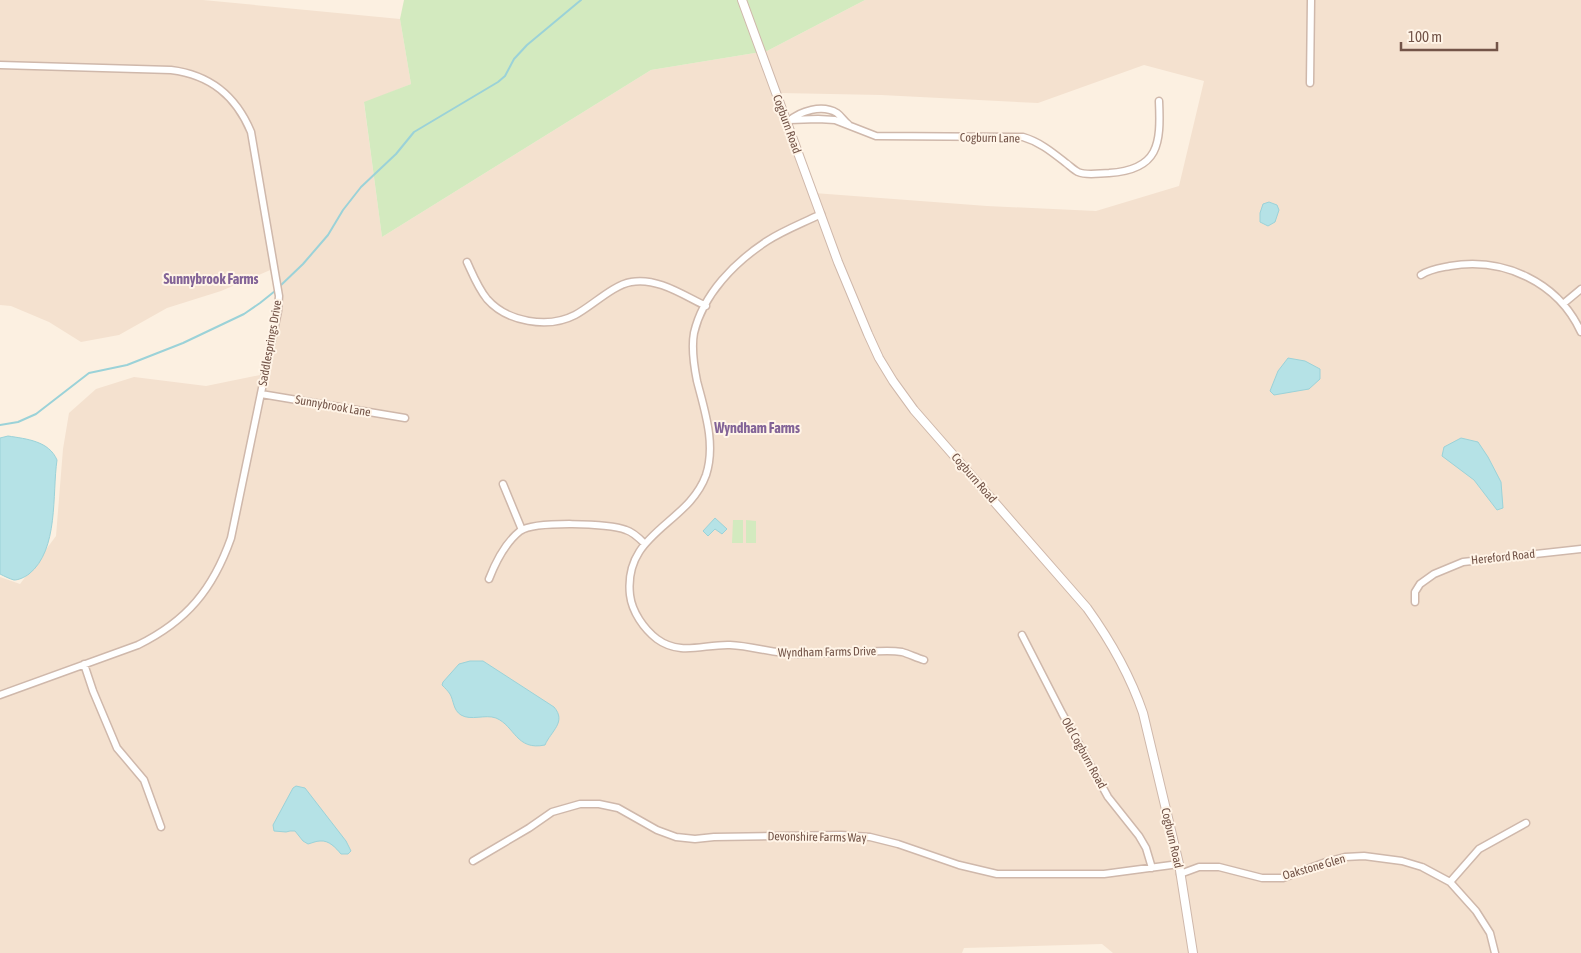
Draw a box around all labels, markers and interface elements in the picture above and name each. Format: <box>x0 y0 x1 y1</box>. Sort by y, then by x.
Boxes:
scale bar <box>1401 20 1497 52</box>
text: 100 m <box>1408 28 1442 45</box>
street label: Cogburn Road <box>770 93 804 155</box>
street label: Cogburn Lane <box>960 130 1020 146</box>
district label: Sunnybrook Farms <box>163 271 259 287</box>
street label: Saddlesprings Drive <box>256 299 284 387</box>
street label: Sunnybrook Lane <box>294 392 372 420</box>
district label: Wyndham Farms <box>713 420 800 436</box>
street label: Cogburn Road <box>949 450 999 506</box>
street label: Hereford Road <box>1470 547 1536 567</box>
street label: Wyndham Farms Drive <box>778 644 876 660</box>
street label: Old Cogburn Road <box>1059 715 1109 791</box>
street label: Cogburn Road <box>1158 806 1186 870</box>
street label: Devonshire Farms Way <box>767 829 867 845</box>
street label: Oakstone Glen <box>1281 851 1347 883</box>

